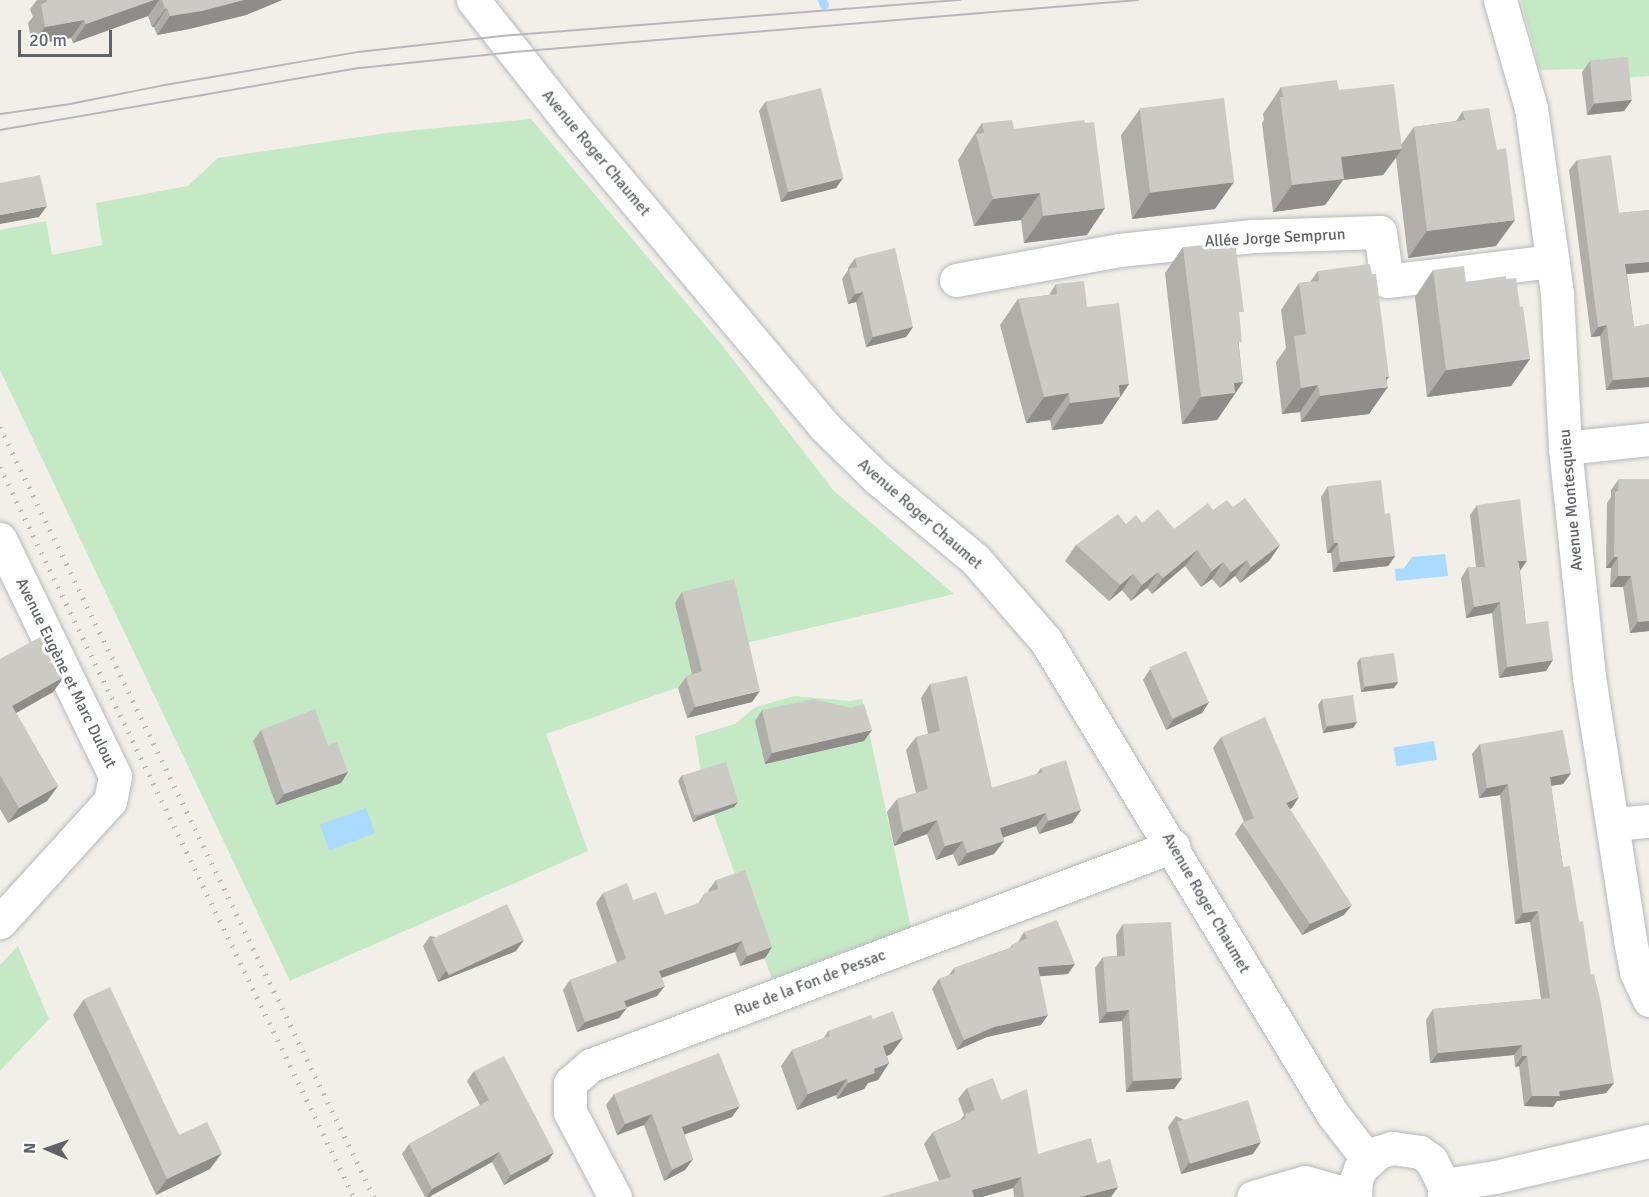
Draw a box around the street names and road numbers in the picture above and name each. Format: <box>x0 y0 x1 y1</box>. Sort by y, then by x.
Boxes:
street label: Avenue Roger Chaumet <box>538 86 654 220</box>
street label: Allée Jorge Semprun <box>1204 225 1346 251</box>
street label: Avenue Montesquieu <box>1555 428 1587 572</box>
street label: Avenue Roger Chaumet <box>854 455 986 573</box>
street label: Avenue Eugène et Marc Dulout <box>12 575 120 771</box>
street label: Avenue Roger Chaumet <box>1158 829 1254 977</box>
street label: Rue de la Fon de Pessac <box>732 945 888 1021</box>

